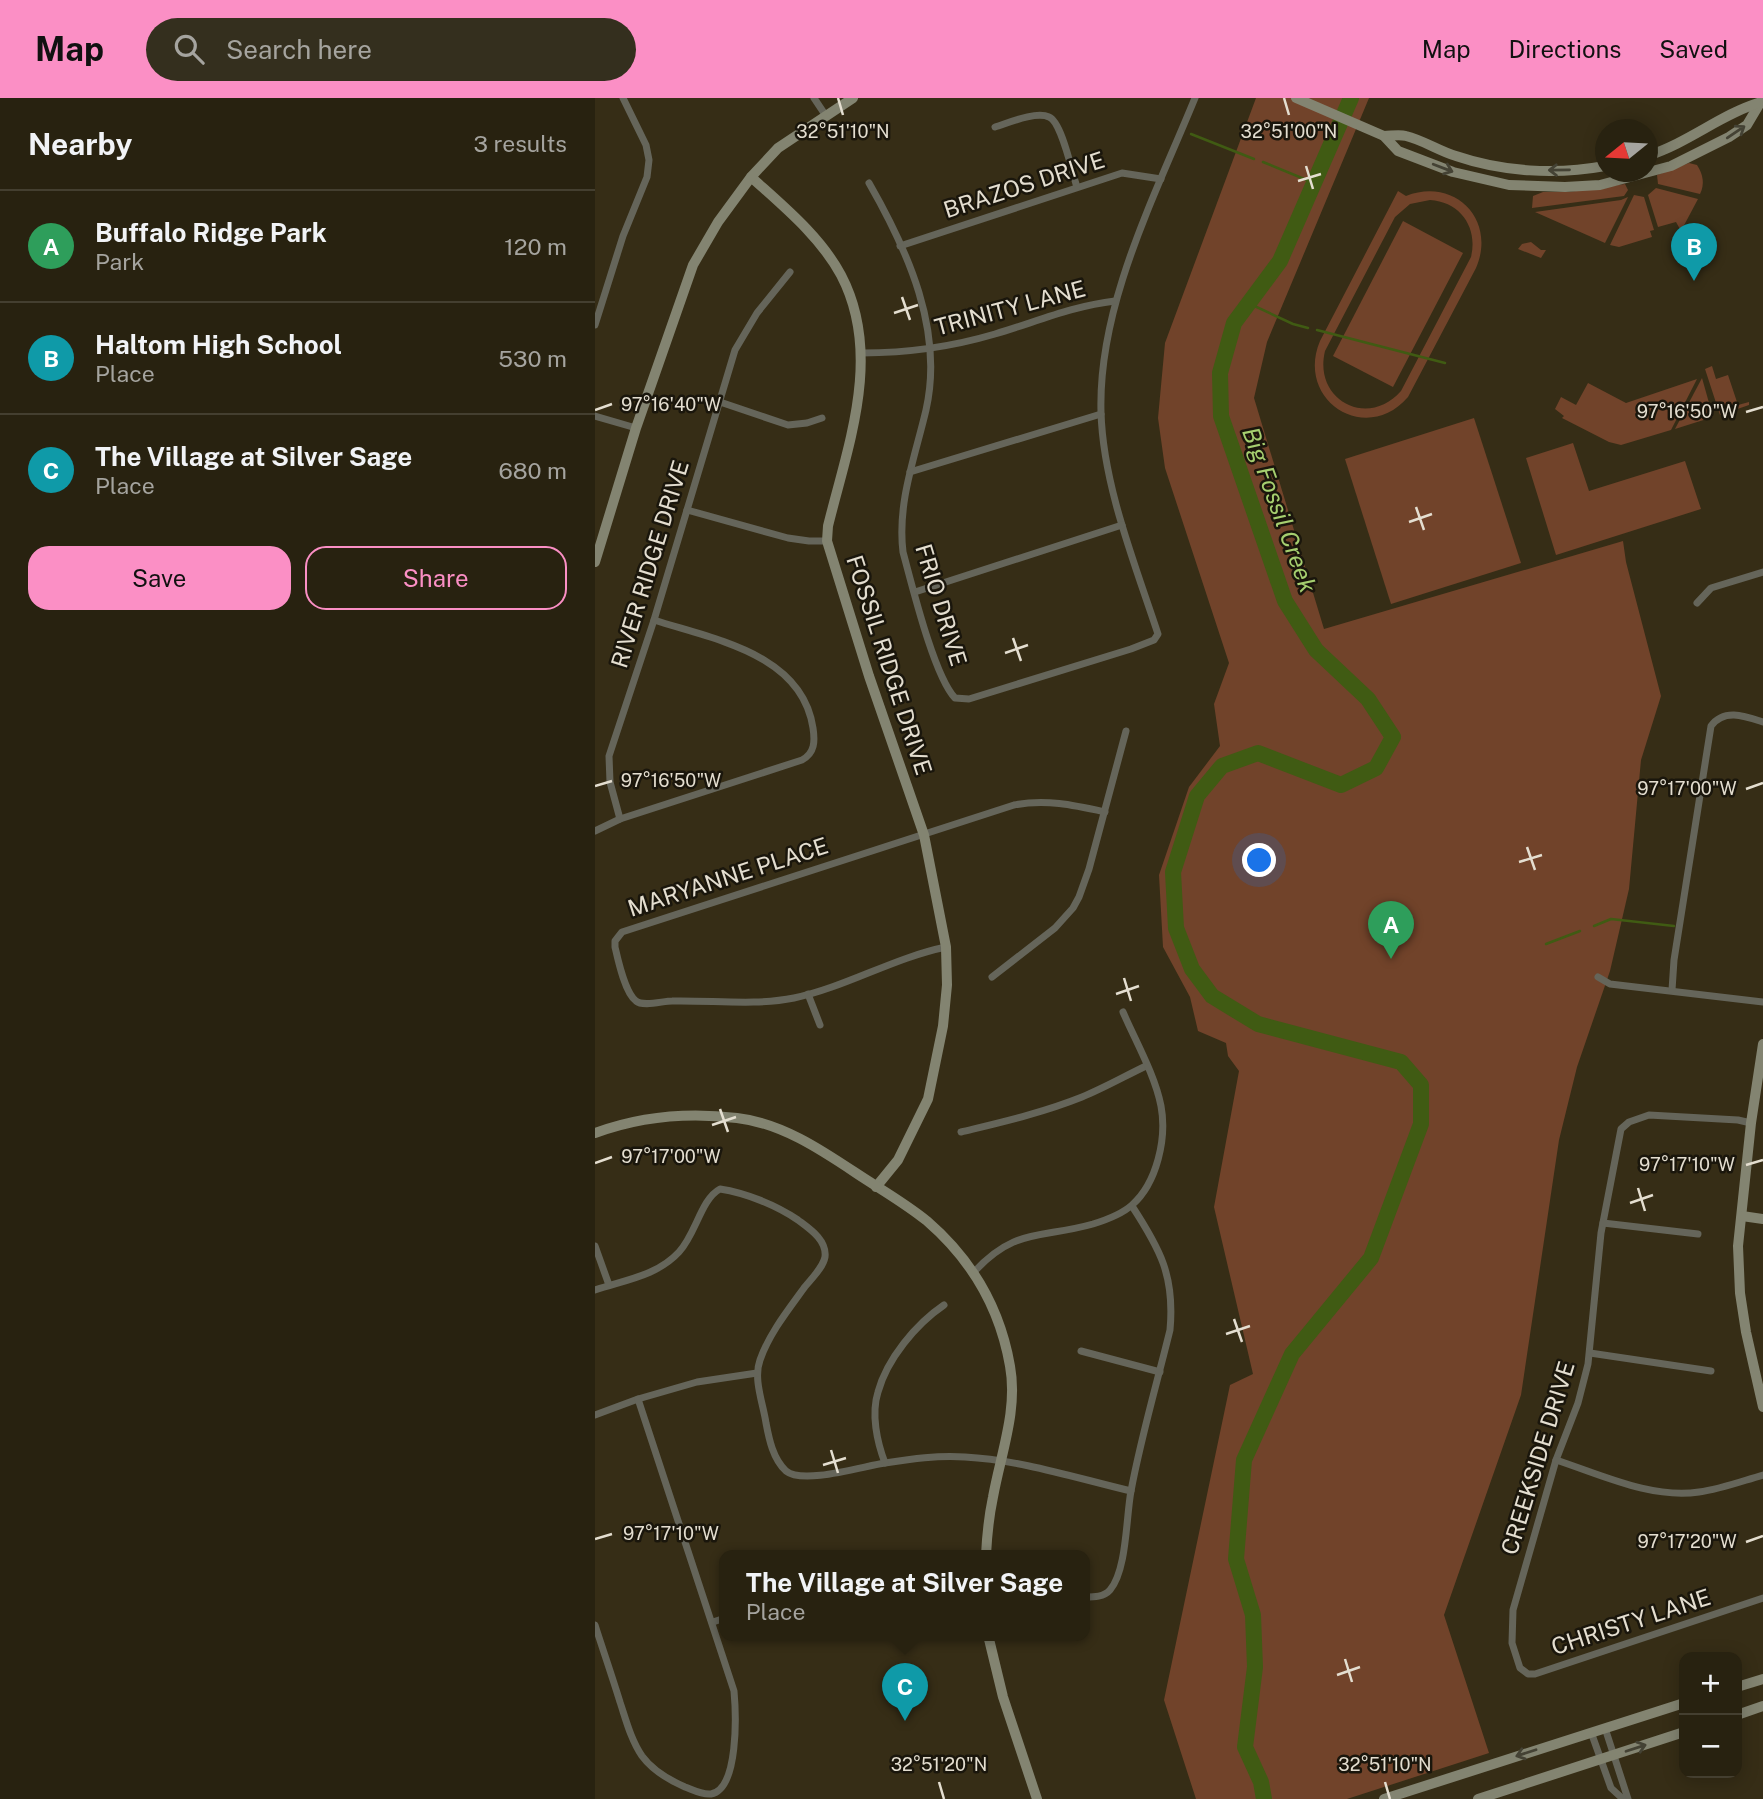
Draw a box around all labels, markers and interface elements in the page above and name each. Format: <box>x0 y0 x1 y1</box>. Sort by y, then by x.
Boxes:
search box <box>146 18 636 81</box>
text: Map <box>35 30 104 68</box>
icon: search <box>170 30 208 68</box>
text: Search here <box>226 34 372 65</box>
text: Map <box>1422 35 1471 63</box>
text: Directions <box>1509 35 1621 63</box>
text: Saved <box>1659 35 1728 63</box>
north arrow <box>1595 119 1658 182</box>
text: 32°51'10"N <box>796 121 890 142</box>
text: 32°51'00"N <box>1241 121 1337 142</box>
one-way arrow <box>1726 125 1745 139</box>
text: Nearby <box>28 126 132 162</box>
text: 3 results <box>473 130 567 157</box>
street label: BRAZOS DRIVE <box>940 146 1108 223</box>
one-way arrow <box>1431 163 1453 175</box>
one-way arrow <box>1548 164 1571 177</box>
text: Buffalo Ridge Park <box>95 217 327 248</box>
pin: B <box>1671 223 1717 281</box>
text: A <box>43 233 59 260</box>
text: 120 m <box>504 233 567 260</box>
text: Park <box>95 248 144 275</box>
street label: TRINITY LANE <box>931 274 1088 341</box>
text: Haltom High School <box>95 329 342 360</box>
text: B <box>43 345 59 372</box>
text: 530 m <box>498 345 567 372</box>
text: Place <box>95 360 155 387</box>
text: 97°16'40"W <box>621 394 721 415</box>
text: 97°16'50"W <box>1637 401 1737 422</box>
water label: Big Fossil Creek <box>1237 423 1323 596</box>
text: The Village at Silver Sage <box>95 441 412 472</box>
text: C <box>43 457 59 484</box>
text: 680 m <box>499 457 567 484</box>
street label: RIVER RIDGE DRIVE <box>605 457 694 671</box>
text: Place <box>95 472 155 499</box>
street label: FRIO DRIVE <box>910 541 973 669</box>
button: Save <box>28 546 291 610</box>
button: Share <box>305 546 567 610</box>
street label: FOSSIL RIDGE DRIVE <box>841 552 938 778</box>
text: 97°16'50"W <box>621 770 721 791</box>
text: 97°17'00"W <box>1637 778 1737 799</box>
street label: MARYANNE PLACE <box>624 831 831 922</box>
your location <box>1242 843 1276 877</box>
pin: A <box>1368 901 1414 959</box>
text: 97°17'00"W <box>621 1146 721 1167</box>
text: 97°17'10"W <box>1639 1154 1735 1175</box>
street label: CREEKSIDE DRIVE <box>1495 1358 1580 1558</box>
text: 97°17'10"W <box>623 1523 719 1544</box>
text: 97°17'20"W <box>1637 1531 1737 1552</box>
popup <box>719 1550 1090 1641</box>
text: The Village at Silver Sage <box>746 1567 1063 1598</box>
street label: CHRISTY LANE <box>1548 1583 1714 1660</box>
text: Place <box>746 1598 806 1625</box>
map controls <box>1679 1652 1742 1778</box>
button: + <box>1679 1652 1742 1715</box>
pin: C <box>882 1663 928 1721</box>
button: − <box>1679 1715 1742 1778</box>
one-way arrow <box>1625 1740 1647 1753</box>
one-way arrow <box>1516 1748 1538 1760</box>
text: 32°51'20"N <box>891 1754 987 1775</box>
text: 32°51'10"N <box>1338 1754 1432 1775</box>

